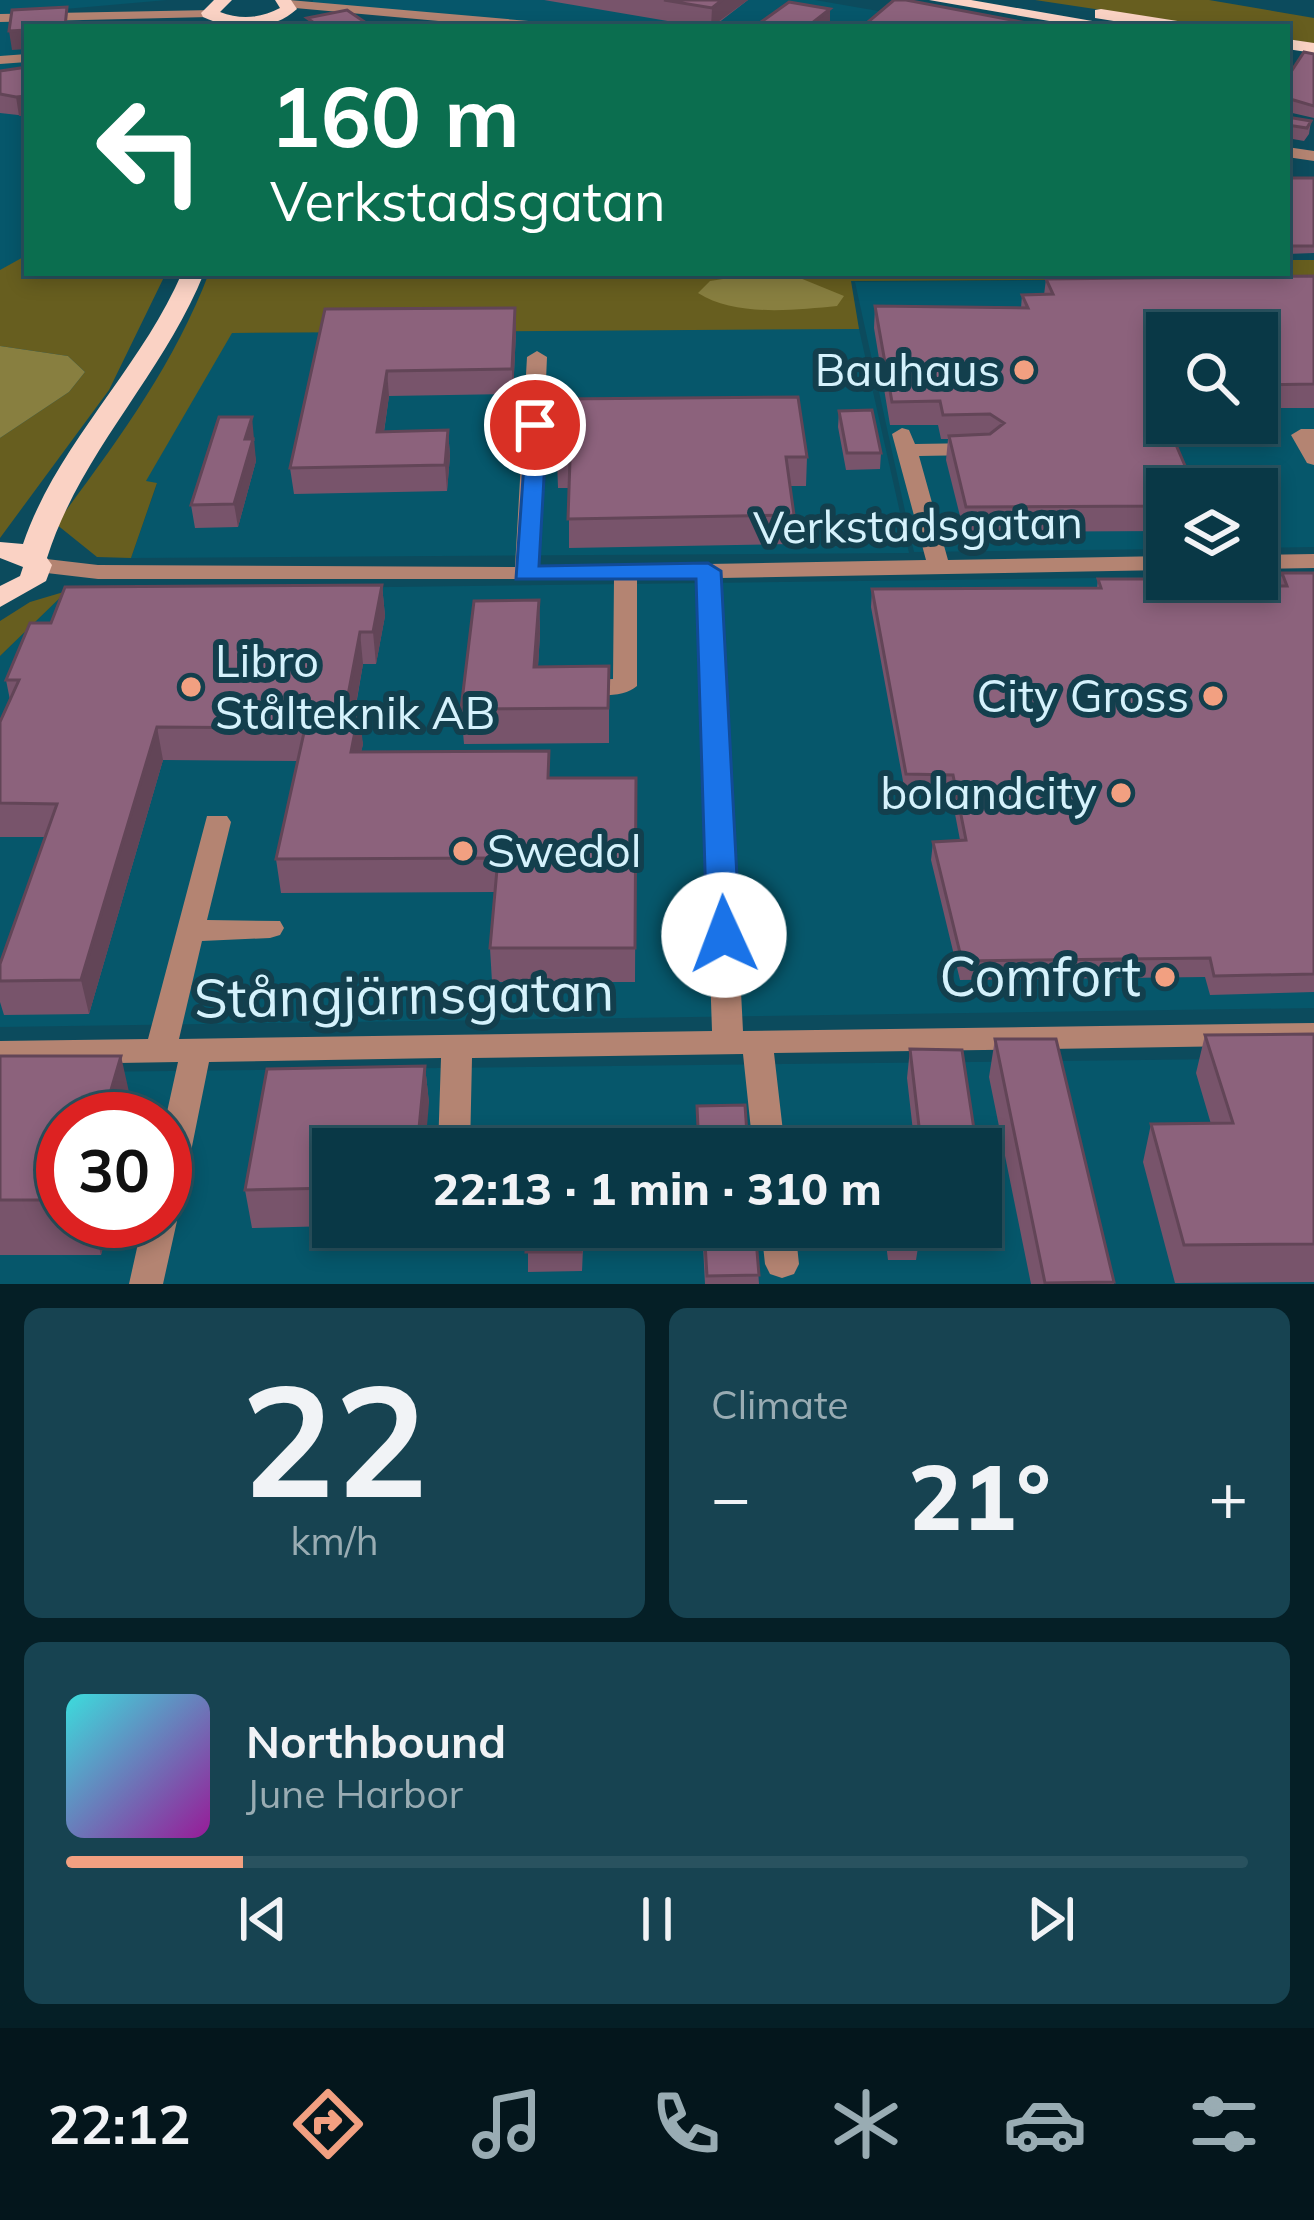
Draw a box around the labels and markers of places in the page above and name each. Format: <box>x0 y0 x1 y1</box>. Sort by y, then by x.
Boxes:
place label: Bauhaus <box>815 341 1000 397</box>
marker: Bauhaus <box>1011 357 1037 383</box>
pin <box>484 374 586 476</box>
place label: Libro Stålteknik AB <box>215 632 495 740</box>
place label: City Gross <box>977 667 1189 723</box>
marker: Libro Stålteknik AB <box>178 674 204 700</box>
marker: City Gross <box>1200 683 1226 709</box>
place label: bolandcity <box>880 764 1097 820</box>
marker: bolandcity <box>1108 780 1134 806</box>
place label: Swedol <box>487 822 641 878</box>
marker: Swedol <box>450 838 476 864</box>
place label: Comfort <box>939 942 1141 1010</box>
marker: Comfort <box>1152 964 1178 990</box>

